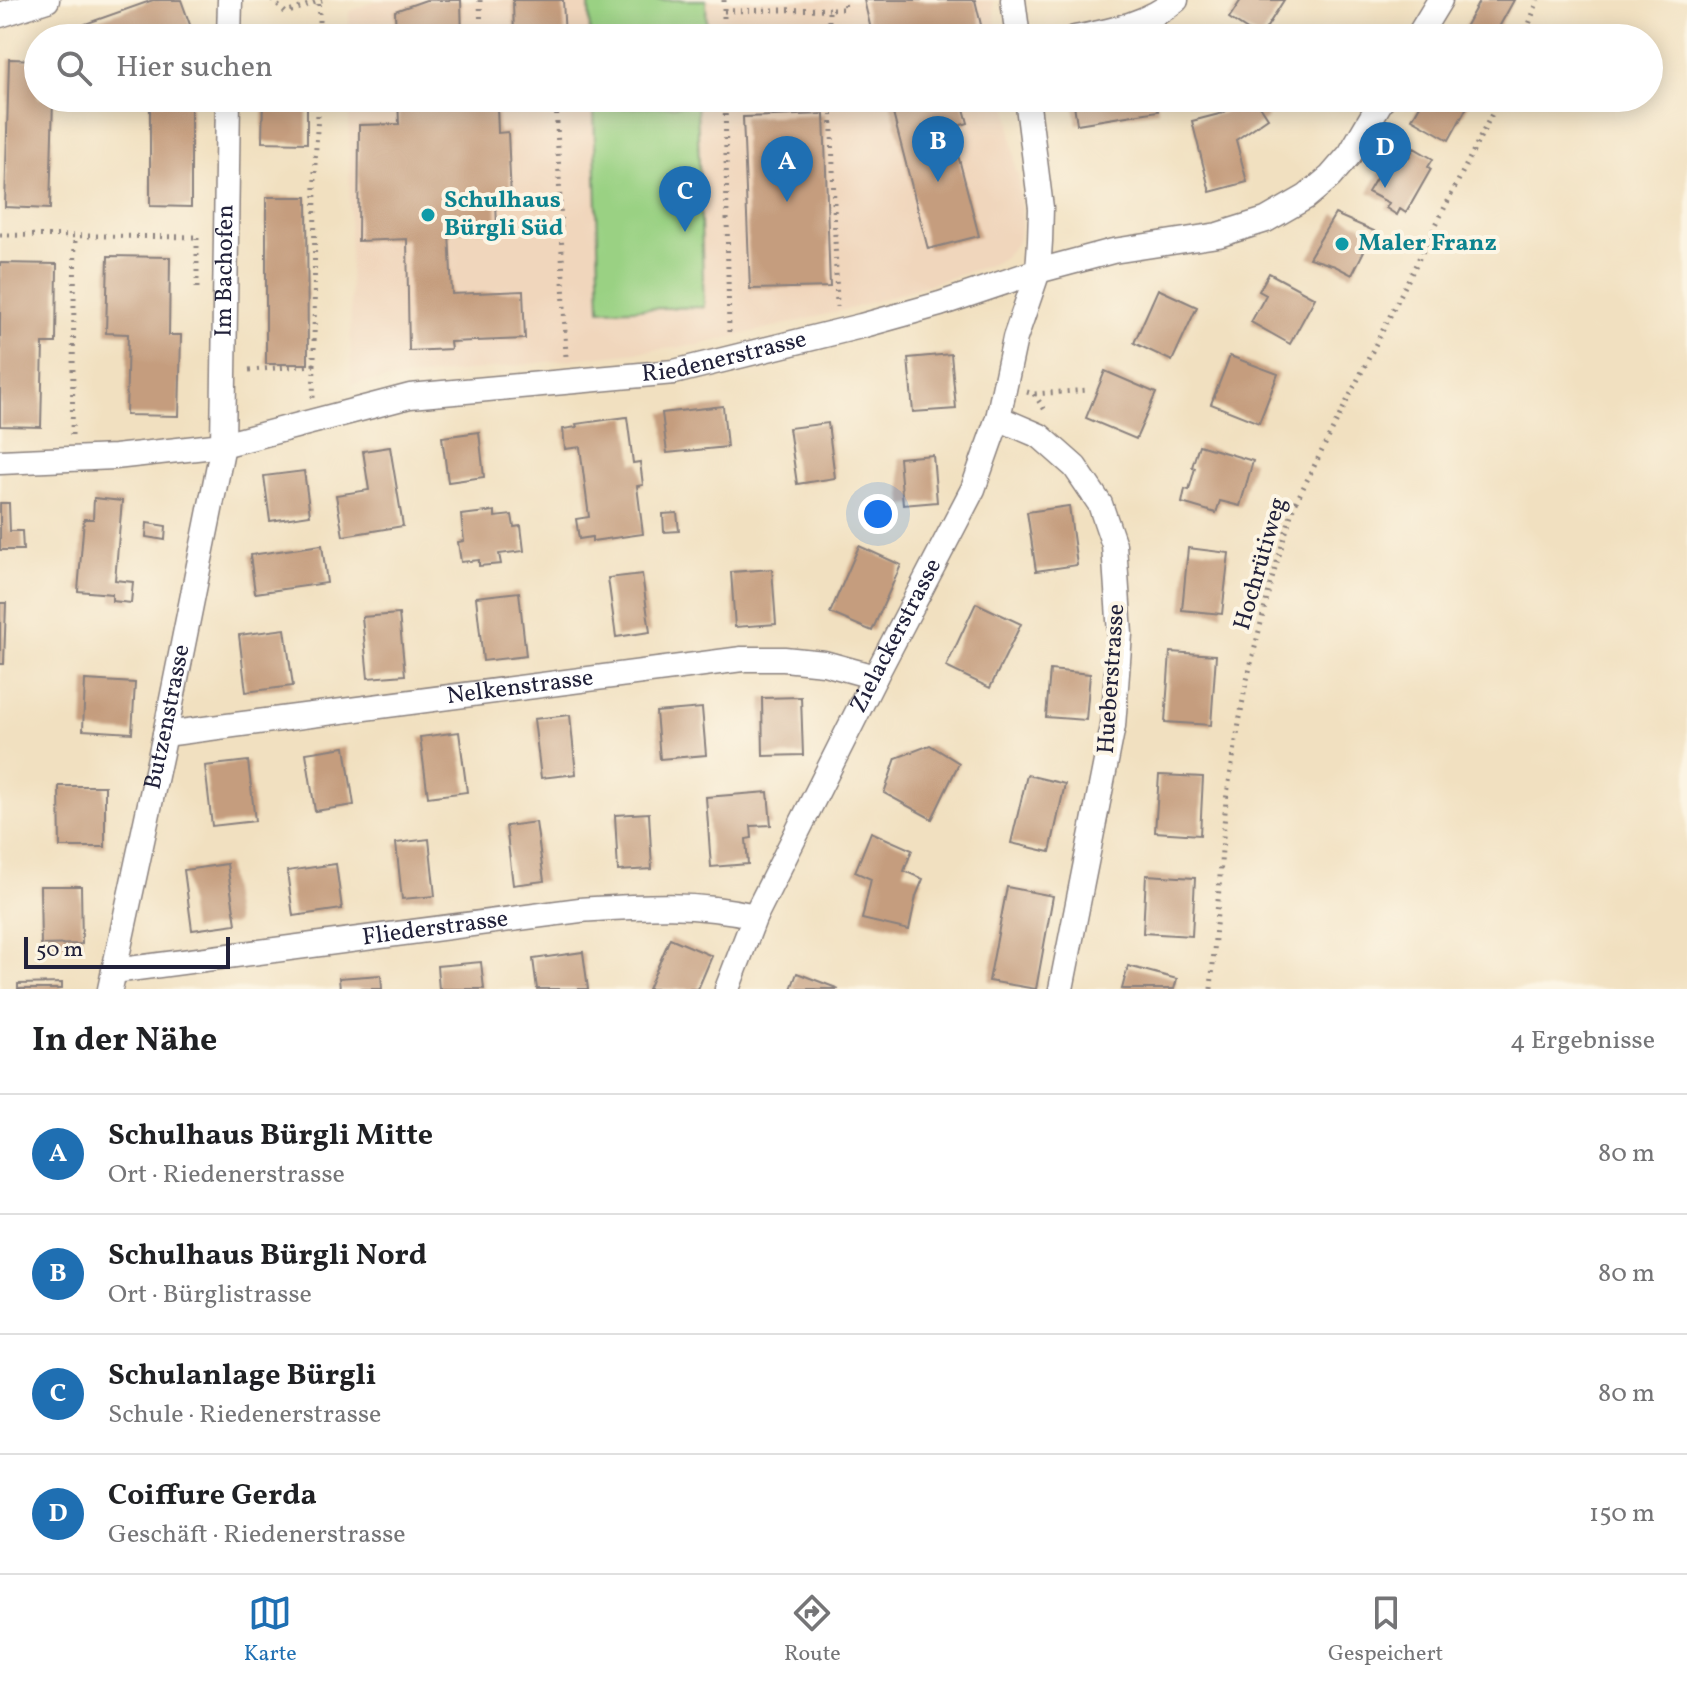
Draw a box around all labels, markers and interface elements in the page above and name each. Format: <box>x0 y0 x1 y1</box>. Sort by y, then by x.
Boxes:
search box <box>24 24 1663 112</box>
icon: search <box>52 46 96 90</box>
text: Hier suchen <box>116 47 273 89</box>
pin: B <box>912 116 964 182</box>
pin: D <box>1359 122 1411 188</box>
pin: A <box>761 136 813 202</box>
pin: C <box>659 166 711 232</box>
place label: Schulhaus Bürgli Süd <box>444 184 564 246</box>
street label: Im Bachofen <box>208 204 243 337</box>
marker: Schulhaus Bürgli Süd <box>419 206 437 224</box>
place label: Maler Franz <box>1358 227 1497 261</box>
marker: Maler Franz <box>1333 235 1351 253</box>
street label: Riedenerstrasse <box>640 323 810 392</box>
your location <box>858 494 898 534</box>
street label: Hochrütiweg <box>1226 494 1296 634</box>
street label: Zielackerstrasse <box>842 553 951 719</box>
street label: Hueberstrasse <box>1090 603 1134 755</box>
street label: Butzenstrasse <box>136 642 200 793</box>
street label: Nelkenstrasse <box>445 661 595 714</box>
street label: Fliederstrasse <box>360 903 510 955</box>
scale bar <box>24 933 230 969</box>
text: 50 m <box>36 935 83 966</box>
text: In der Nähe <box>32 1018 217 1065</box>
text: 4 Ergebnisse <box>1510 1023 1655 1059</box>
text: Schulhaus Bürgli Mitte <box>108 1115 433 1157</box>
text: A <box>49 1136 67 1172</box>
text: 80 m <box>1598 1136 1655 1172</box>
text: Ort · Riedenerstrasse <box>108 1157 345 1193</box>
text: Schulhaus Bürgli Nord <box>108 1235 427 1277</box>
text: B <box>49 1256 67 1292</box>
text: 80 m <box>1598 1256 1655 1292</box>
text: Ort · Bürglistrasse <box>108 1277 312 1313</box>
text: Schulanlage Bürgli <box>108 1355 376 1397</box>
text: C <box>50 1376 66 1412</box>
text: 80 m <box>1598 1376 1655 1412</box>
text: Schule · Riedenerstrasse <box>108 1397 381 1433</box>
text: Coiffure Gerda <box>108 1475 317 1517</box>
text: D <box>48 1496 68 1532</box>
text: 150 m <box>1589 1496 1655 1532</box>
text: Geschäft · Riedenerstrasse <box>108 1517 406 1553</box>
tab: Karte <box>244 1591 297 1670</box>
tab: Route <box>784 1591 841 1670</box>
tab: Gespeichert <box>1328 1591 1443 1670</box>

